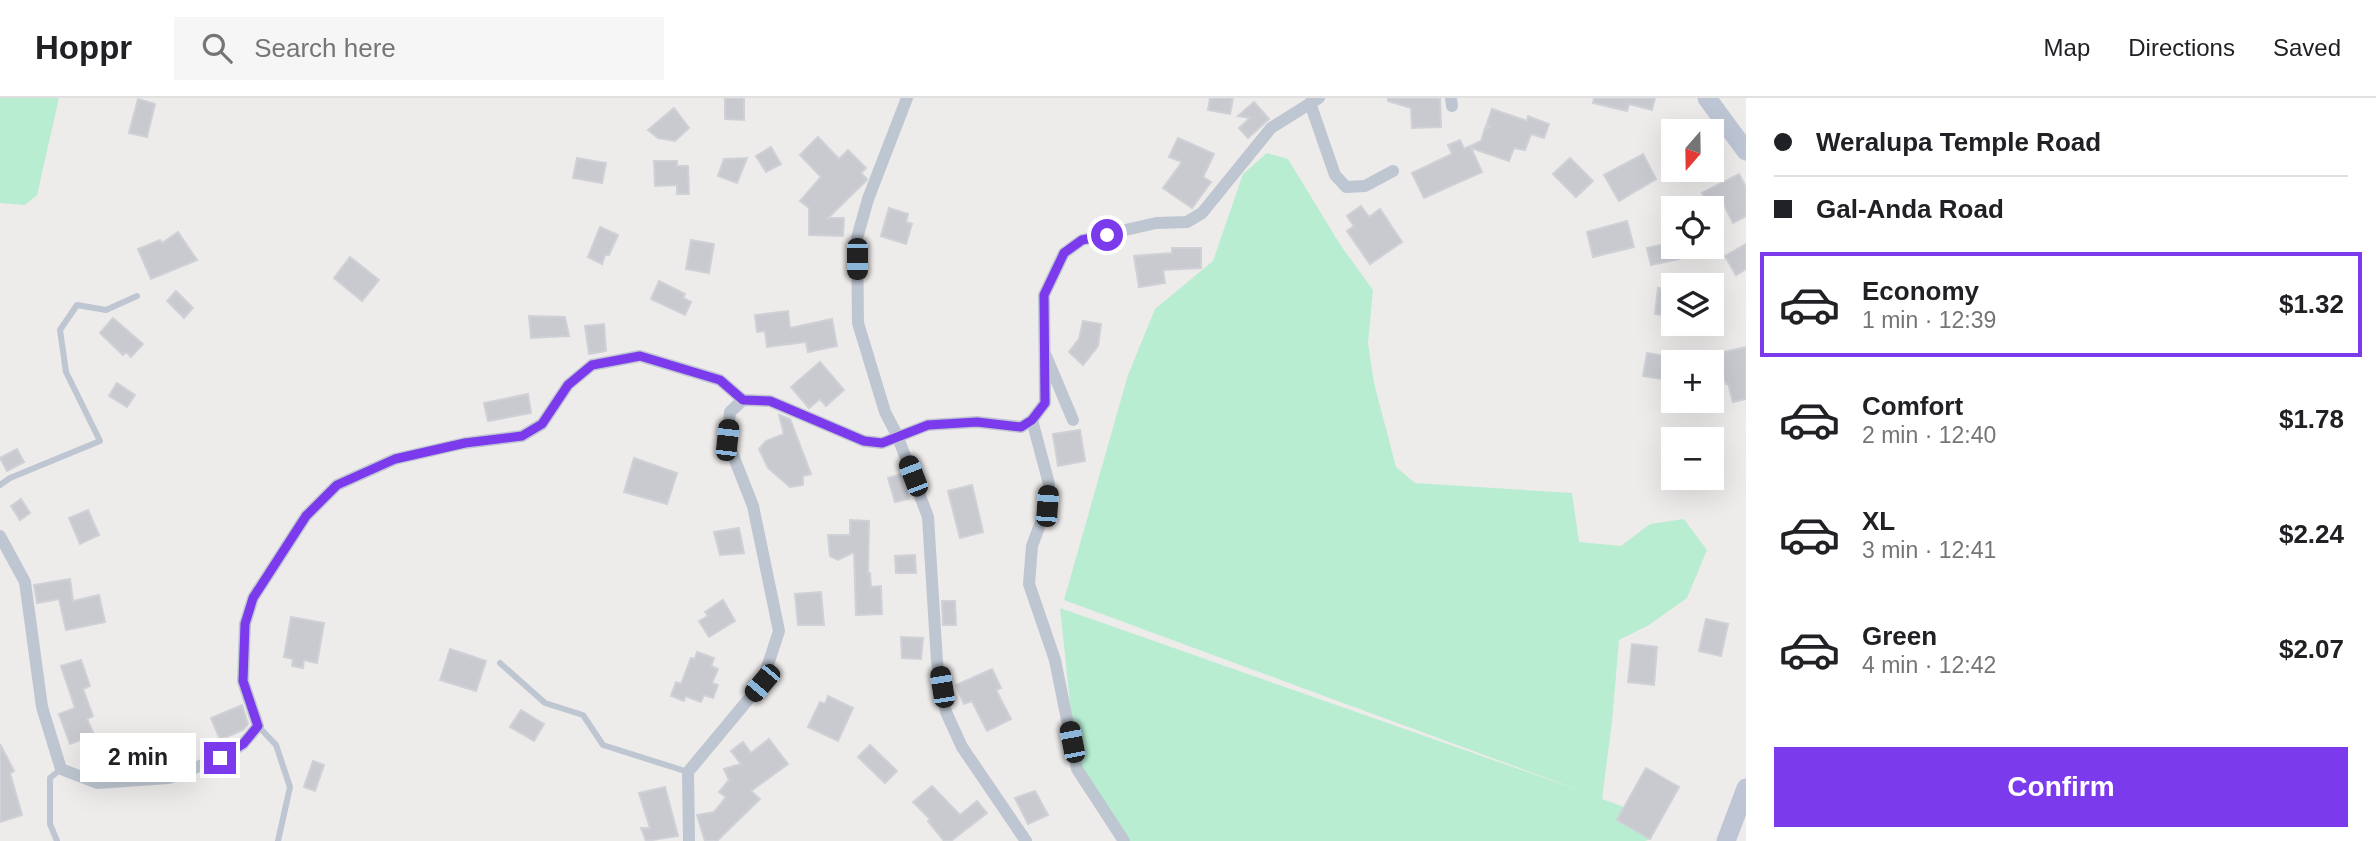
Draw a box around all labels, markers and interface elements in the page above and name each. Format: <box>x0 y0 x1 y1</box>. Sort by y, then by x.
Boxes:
search box <box>174 17 664 80</box>
text: Hoppr <box>35 29 132 66</box>
icon: search <box>198 29 236 67</box>
text: Search here <box>254 33 396 63</box>
text: Map <box>2044 34 2090 61</box>
text: Directions <box>2128 34 2235 61</box>
text: Saved <box>2273 34 2341 61</box>
north arrow <box>1661 119 1724 182</box>
map controls <box>1661 119 1724 490</box>
text: Weralupa Temple Road <box>1816 127 2101 157</box>
text: Gal-Anda Road <box>1816 194 2004 224</box>
button: locate <box>1661 196 1724 259</box>
route start <box>1091 219 1123 251</box>
car <box>847 238 868 280</box>
button: layers <box>1661 273 1724 336</box>
icon: car <box>1778 273 1841 336</box>
text: Economy <box>1862 276 1979 306</box>
text: $1.32 <box>2279 289 2344 319</box>
text: 1 min · 12:39 <box>1862 307 1996 333</box>
button: + <box>1661 350 1724 413</box>
icon: car <box>1778 388 1841 451</box>
text: Comfort <box>1862 391 1963 421</box>
text: $1.78 <box>2279 404 2344 434</box>
car <box>715 418 740 462</box>
text: 2 min · 12:40 <box>1862 422 1996 448</box>
button: − <box>1661 427 1724 490</box>
car <box>896 453 931 499</box>
car <box>1036 484 1059 528</box>
icon: car <box>1778 503 1841 566</box>
text: XL <box>1862 506 1895 536</box>
text: $2.24 <box>2279 519 2344 549</box>
text: 3 min · 12:41 <box>1862 537 1996 563</box>
icon: car <box>1778 618 1841 681</box>
text: Green <box>1862 621 1937 651</box>
text: $2.07 <box>2279 634 2344 664</box>
text: 4 min · 12:42 <box>1862 652 1996 678</box>
car <box>741 660 784 706</box>
car <box>929 665 956 709</box>
car <box>1058 719 1087 765</box>
callout: 2 min <box>80 734 196 782</box>
route end <box>204 742 236 774</box>
text: 2 min <box>108 744 168 770</box>
button: Confirm <box>1774 747 2348 827</box>

